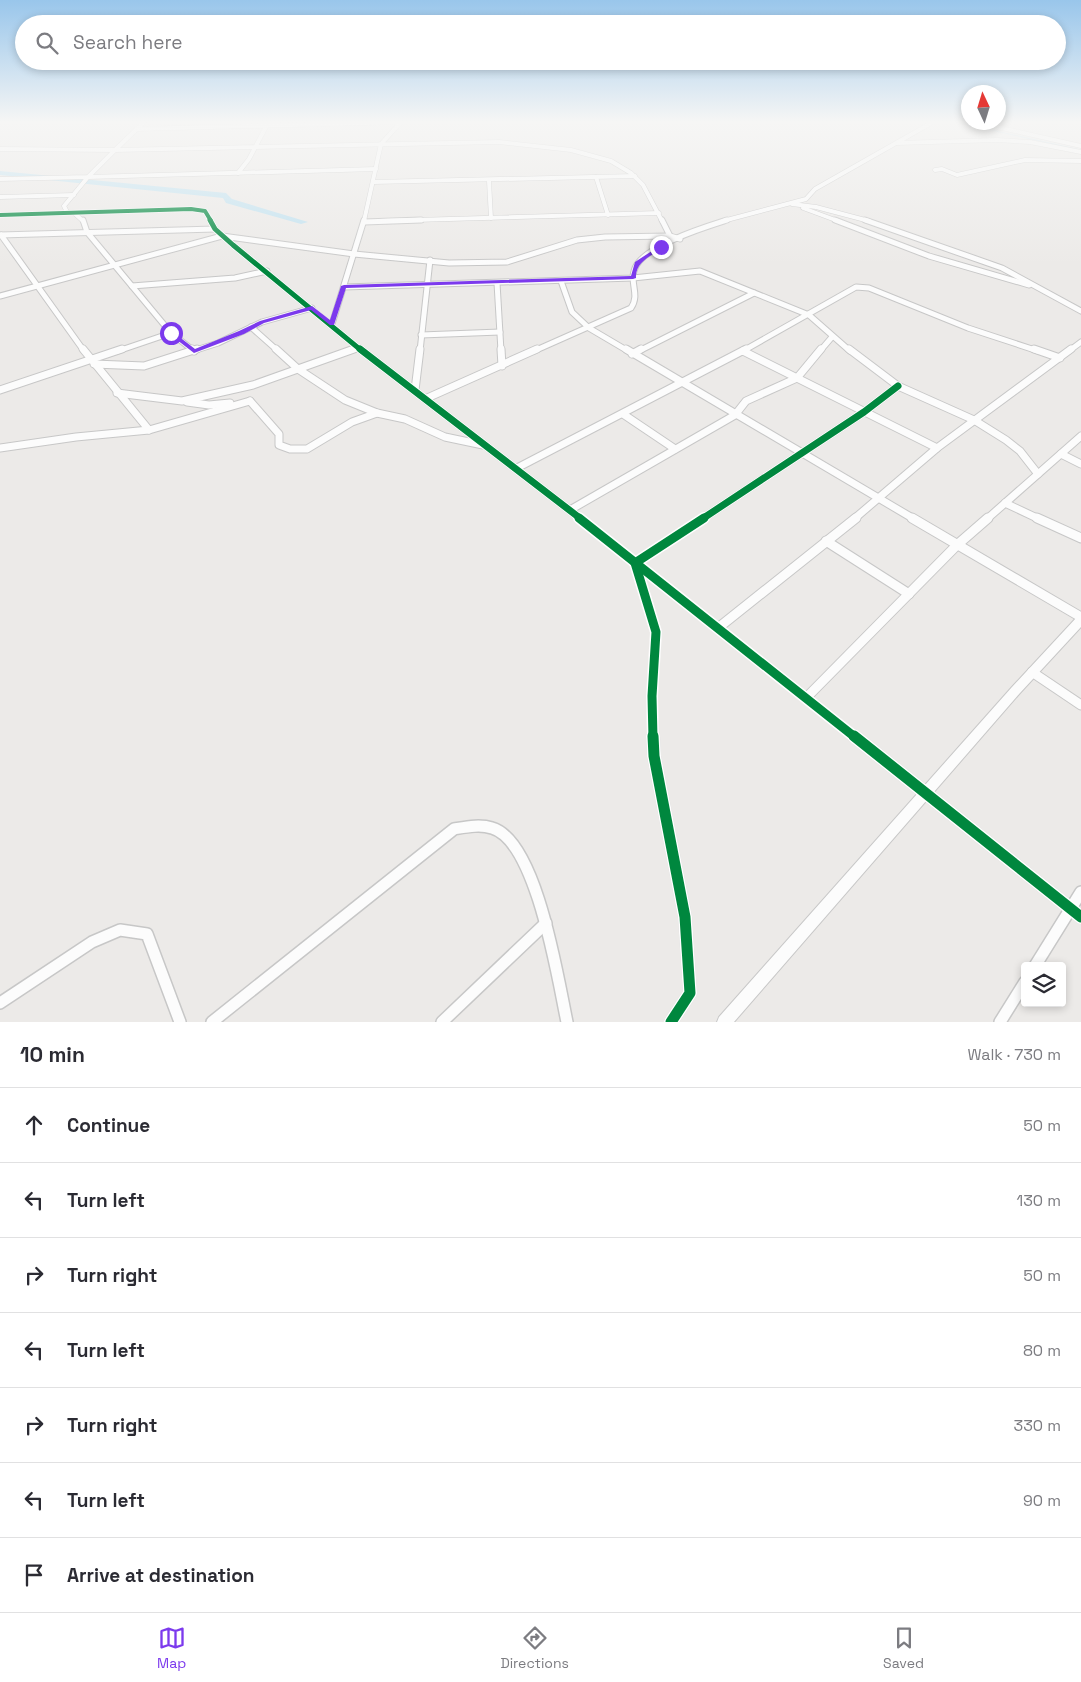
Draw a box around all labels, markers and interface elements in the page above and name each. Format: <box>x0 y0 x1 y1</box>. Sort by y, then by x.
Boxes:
search box <box>15 15 1066 70</box>
icon: search <box>33 29 61 57</box>
text: Search here <box>73 30 183 55</box>
north arrow <box>961 85 1006 130</box>
route end <box>650 236 673 259</box>
route start <box>160 322 183 345</box>
map controls <box>1021 962 1066 1007</box>
button: layers <box>1021 962 1066 1007</box>
text: 10 min <box>20 1041 85 1068</box>
text: Walk · 730 m <box>967 1044 1061 1065</box>
icon: ahead <box>20 1111 48 1139</box>
text: Continue <box>67 1113 150 1138</box>
text: 50 m <box>1023 1115 1061 1136</box>
icon: left <box>20 1186 48 1214</box>
text: Turn left <box>67 1188 145 1213</box>
text: 130 m <box>1017 1190 1061 1211</box>
icon: right <box>20 1261 48 1289</box>
text: Turn right <box>67 1263 157 1288</box>
text: 50 m <box>1023 1265 1061 1286</box>
icon: left <box>20 1336 48 1364</box>
text: Turn left <box>67 1338 145 1363</box>
text: 80 m <box>1023 1340 1061 1361</box>
icon: right <box>20 1411 48 1439</box>
text: Turn right <box>67 1413 157 1438</box>
text: 330 m <box>1014 1415 1061 1436</box>
icon: left <box>20 1486 48 1514</box>
text: Turn left <box>67 1488 145 1513</box>
text: 90 m <box>1023 1490 1061 1511</box>
icon: arrive <box>20 1561 48 1589</box>
text: Arrive at destination <box>67 1563 255 1588</box>
tab: Map <box>157 1624 186 1672</box>
tab: Directions <box>500 1624 569 1672</box>
tab: Saved <box>883 1624 924 1672</box>

